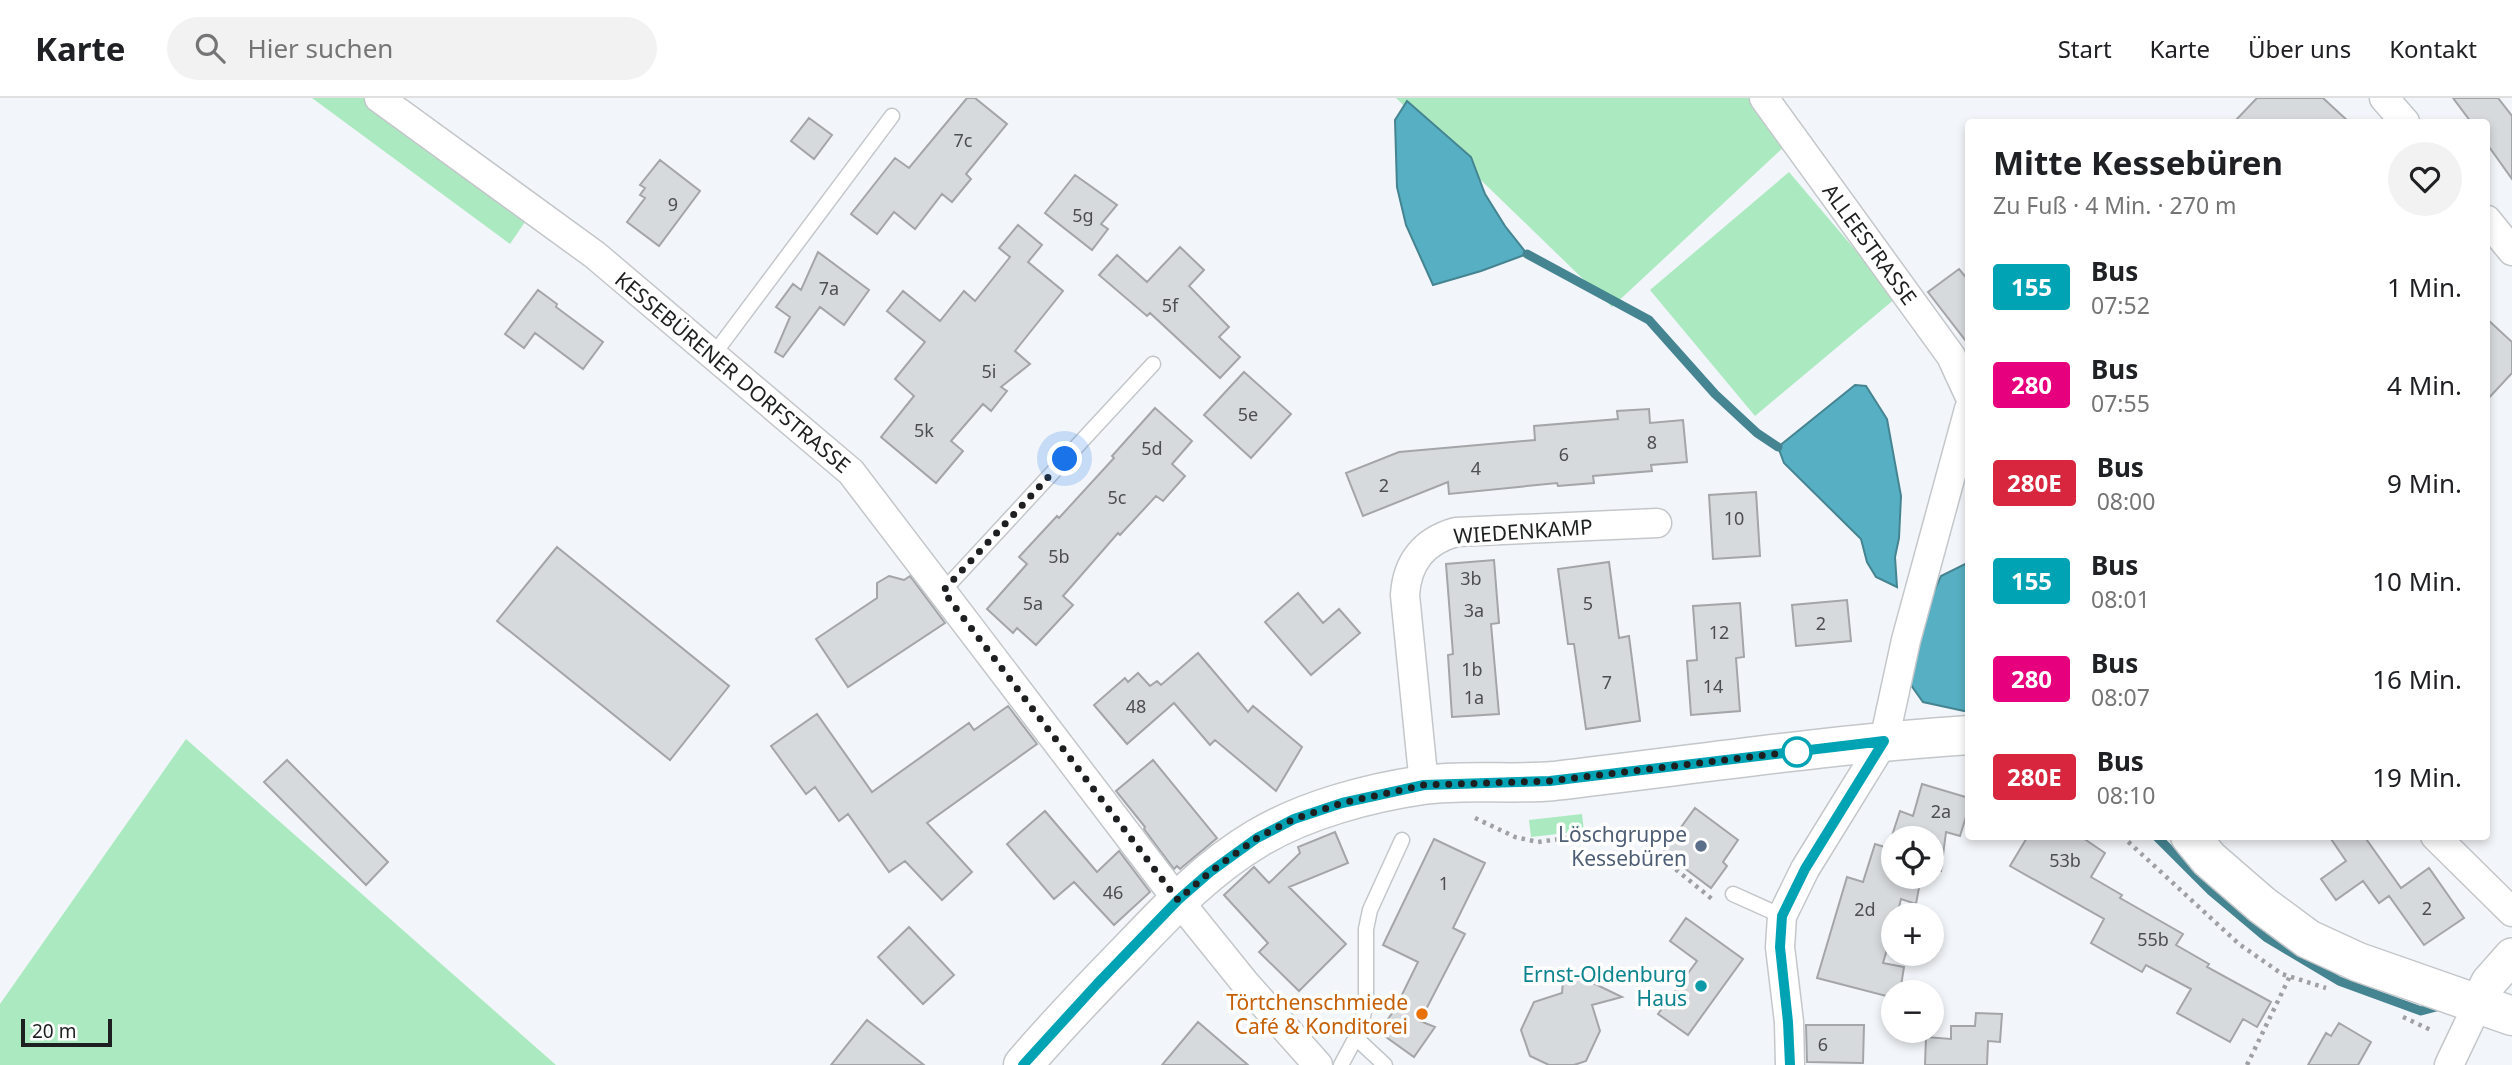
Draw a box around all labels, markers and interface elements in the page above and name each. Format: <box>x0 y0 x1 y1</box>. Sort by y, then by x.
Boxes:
search box <box>167 17 657 80</box>
text: Karte <box>35 26 125 71</box>
icon: search <box>191 29 229 67</box>
text: Hier suchen <box>247 30 393 66</box>
text: Start <box>2058 32 2112 65</box>
text: Karte <box>2150 32 2210 65</box>
text: Über uns <box>2248 32 2351 65</box>
text: Kontakt <box>2389 32 2477 65</box>
house number: 7c <box>954 128 973 152</box>
text: Mitte Kessebüren <box>1993 140 2283 185</box>
button: heart <box>2388 142 2462 216</box>
street label: ALLEESTRASSE <box>1817 178 1923 310</box>
text: Zu Fuß · 4 Min. · 270 m <box>1993 189 2237 221</box>
house number: 9 <box>668 192 678 216</box>
house number: 5g <box>1072 203 1094 227</box>
text: Bus <box>2091 253 2138 289</box>
street label: KESSEBÜRENER DORFSTRASSE <box>609 265 857 479</box>
text: 1 Min. <box>2387 269 2462 305</box>
text: 155 <box>2011 270 2052 303</box>
house number: 7a <box>819 276 839 300</box>
text: 07:52 <box>2091 289 2150 321</box>
house number: 5f <box>1162 293 1179 317</box>
text: Bus <box>2091 351 2138 387</box>
house number: 5i <box>982 359 996 383</box>
text: 4 Min. <box>2387 367 2462 403</box>
text: 280 <box>2011 368 2052 401</box>
text: 07:55 <box>2091 387 2150 419</box>
house number: 5e <box>1238 402 1258 426</box>
house number: 5k <box>914 418 934 442</box>
house number: 8 <box>1647 430 1657 454</box>
house number: 5d <box>1141 436 1163 460</box>
your location <box>1047 441 1082 476</box>
house number: 6 <box>1559 442 1569 466</box>
text: Bus <box>2097 449 2144 485</box>
house number: 4 <box>1471 456 1481 480</box>
text: 9 Min. <box>2387 465 2462 501</box>
text: 280E <box>2007 466 2062 499</box>
house number: 2 <box>1379 473 1389 497</box>
house number: 5c <box>1108 485 1127 509</box>
text: 08:00 <box>2097 485 2155 517</box>
house number: 10 <box>1724 506 1744 530</box>
street label: WIEDENKAMP <box>1452 512 1594 550</box>
house number: 5b <box>1048 544 1070 568</box>
text: Bus <box>2091 547 2138 583</box>
text: 10 Min. <box>2372 563 2462 599</box>
text: 155 <box>2011 564 2052 597</box>
house number: 3b <box>1460 566 1482 590</box>
text: 08:01 <box>2091 583 2150 615</box>
house number: 5a <box>1023 591 1043 615</box>
house number: 5 <box>1583 591 1593 615</box>
house number: 3a <box>1464 598 1484 622</box>
house number: 2 <box>1816 611 1826 635</box>
house number: 12 <box>1709 620 1729 644</box>
text: Bus <box>2091 645 2138 681</box>
house number: 1b <box>1461 657 1483 681</box>
text: 16 Min. <box>2372 661 2462 697</box>
text: 280 <box>2011 662 2052 695</box>
house number: 7 <box>1602 670 1612 694</box>
house number: 14 <box>1703 674 1723 698</box>
text: 08:07 <box>2091 681 2150 713</box>
house number: 1a <box>1464 685 1484 709</box>
house number: 48 <box>1126 694 1146 718</box>
unlabelled marker <box>1782 737 1812 767</box>
text: Bus <box>2097 743 2144 779</box>
text: 19 Min. <box>2372 759 2462 795</box>
text: 280E <box>2007 760 2062 793</box>
text: 08:10 <box>2097 779 2155 811</box>
house number: 2a <box>1931 799 1951 823</box>
place label: Löschgruppe Kessebüren <box>1558 820 1687 872</box>
map controls <box>1881 826 1944 1043</box>
button: locate <box>1881 826 1944 889</box>
marker: Löschgruppe Kessebüren <box>1693 838 1709 854</box>
house number: 53b <box>2049 848 2081 872</box>
house number: 1 <box>1439 871 1449 895</box>
house number: 46 <box>1103 880 1123 904</box>
house number: 2 <box>2422 896 2432 920</box>
house number: 2d <box>1854 897 1876 921</box>
button: + <box>1881 903 1944 966</box>
house number: 55b <box>2137 927 2169 951</box>
place label: Ernst-Oldenburg Haus <box>1522 960 1687 1012</box>
marker: Ernst-Oldenburg Haus <box>1693 978 1709 994</box>
button: − <box>1881 980 1944 1043</box>
place label: Törtchenschmiede Café & Konditorei <box>1226 988 1408 1040</box>
marker: Törtchenschmiede Café & Konditorei <box>1414 1006 1430 1022</box>
scale bar <box>21 1016 112 1048</box>
text: 20 m <box>32 1018 76 1044</box>
house number: 6 <box>1818 1032 1828 1056</box>

